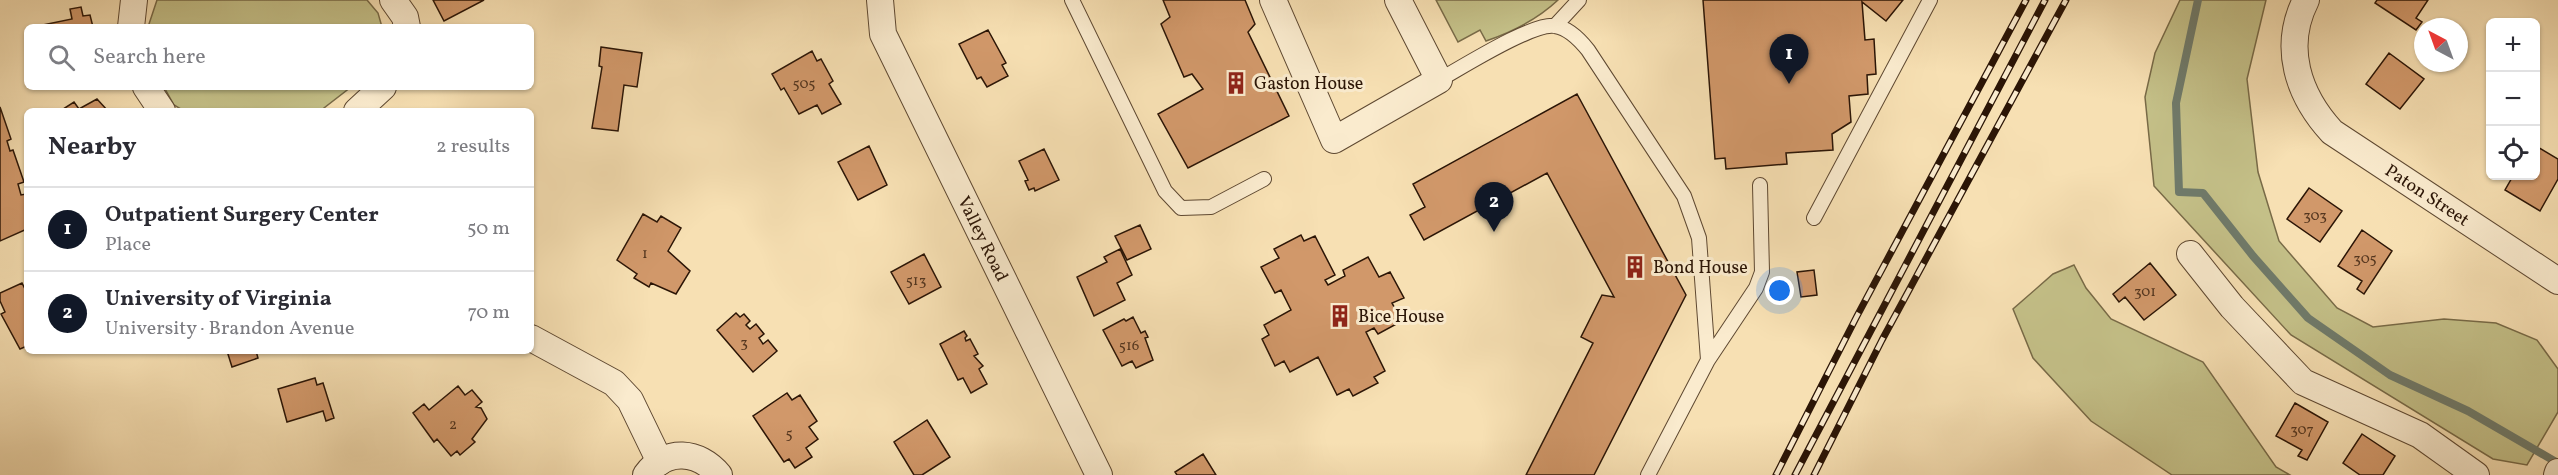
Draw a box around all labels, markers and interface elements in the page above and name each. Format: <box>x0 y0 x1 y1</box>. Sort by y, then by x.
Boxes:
north arrow <box>2414 18 2468 72</box>
map controls <box>2486 18 2540 180</box>
button: + <box>2486 18 2540 72</box>
search box <box>24 24 534 90</box>
pin: 1 <box>1770 34 1808 84</box>
icon: search <box>45 41 78 74</box>
text: Search here <box>93 42 206 73</box>
building icon: Gaston House <box>1223 70 1249 96</box>
place label: Gaston House <box>1254 72 1363 97</box>
button: − <box>2486 72 2540 126</box>
house number: 505 <box>793 74 816 95</box>
button: locate <box>2486 126 2540 180</box>
text: Nearby <box>48 129 137 165</box>
text: 2 results <box>436 133 510 161</box>
street label: Paton Street <box>2379 159 2474 233</box>
pin: 2 <box>1474 182 1514 232</box>
street label: Valley Road <box>950 192 1013 286</box>
text: Outpatient Surgery Center <box>105 200 379 231</box>
house number: 303 <box>2303 206 2327 227</box>
text: 1 <box>63 215 72 243</box>
text: 50 m <box>467 215 510 243</box>
text: Place <box>105 231 151 259</box>
house number: 1 <box>642 244 648 265</box>
house number: 305 <box>2353 249 2377 270</box>
building icon: Bond House <box>1622 254 1648 280</box>
place label: Bond House <box>1653 256 1748 281</box>
house number: 513 <box>906 271 926 292</box>
your location <box>1765 276 1794 305</box>
house number: 301 <box>2134 282 2156 303</box>
text: University of Virginia <box>105 284 332 315</box>
text: 2 <box>62 299 73 327</box>
text: 70 m <box>467 299 510 327</box>
building icon: Bice House <box>1327 303 1353 329</box>
place label: Bice House <box>1358 305 1444 330</box>
text: University · Brandon Avenue <box>105 315 354 343</box>
house number: 3 <box>740 333 748 354</box>
house number: 516 <box>1119 336 1139 357</box>
house number: 2 <box>449 415 457 436</box>
house number: 307 <box>2290 420 2314 441</box>
house number: 5 <box>785 424 793 445</box>

